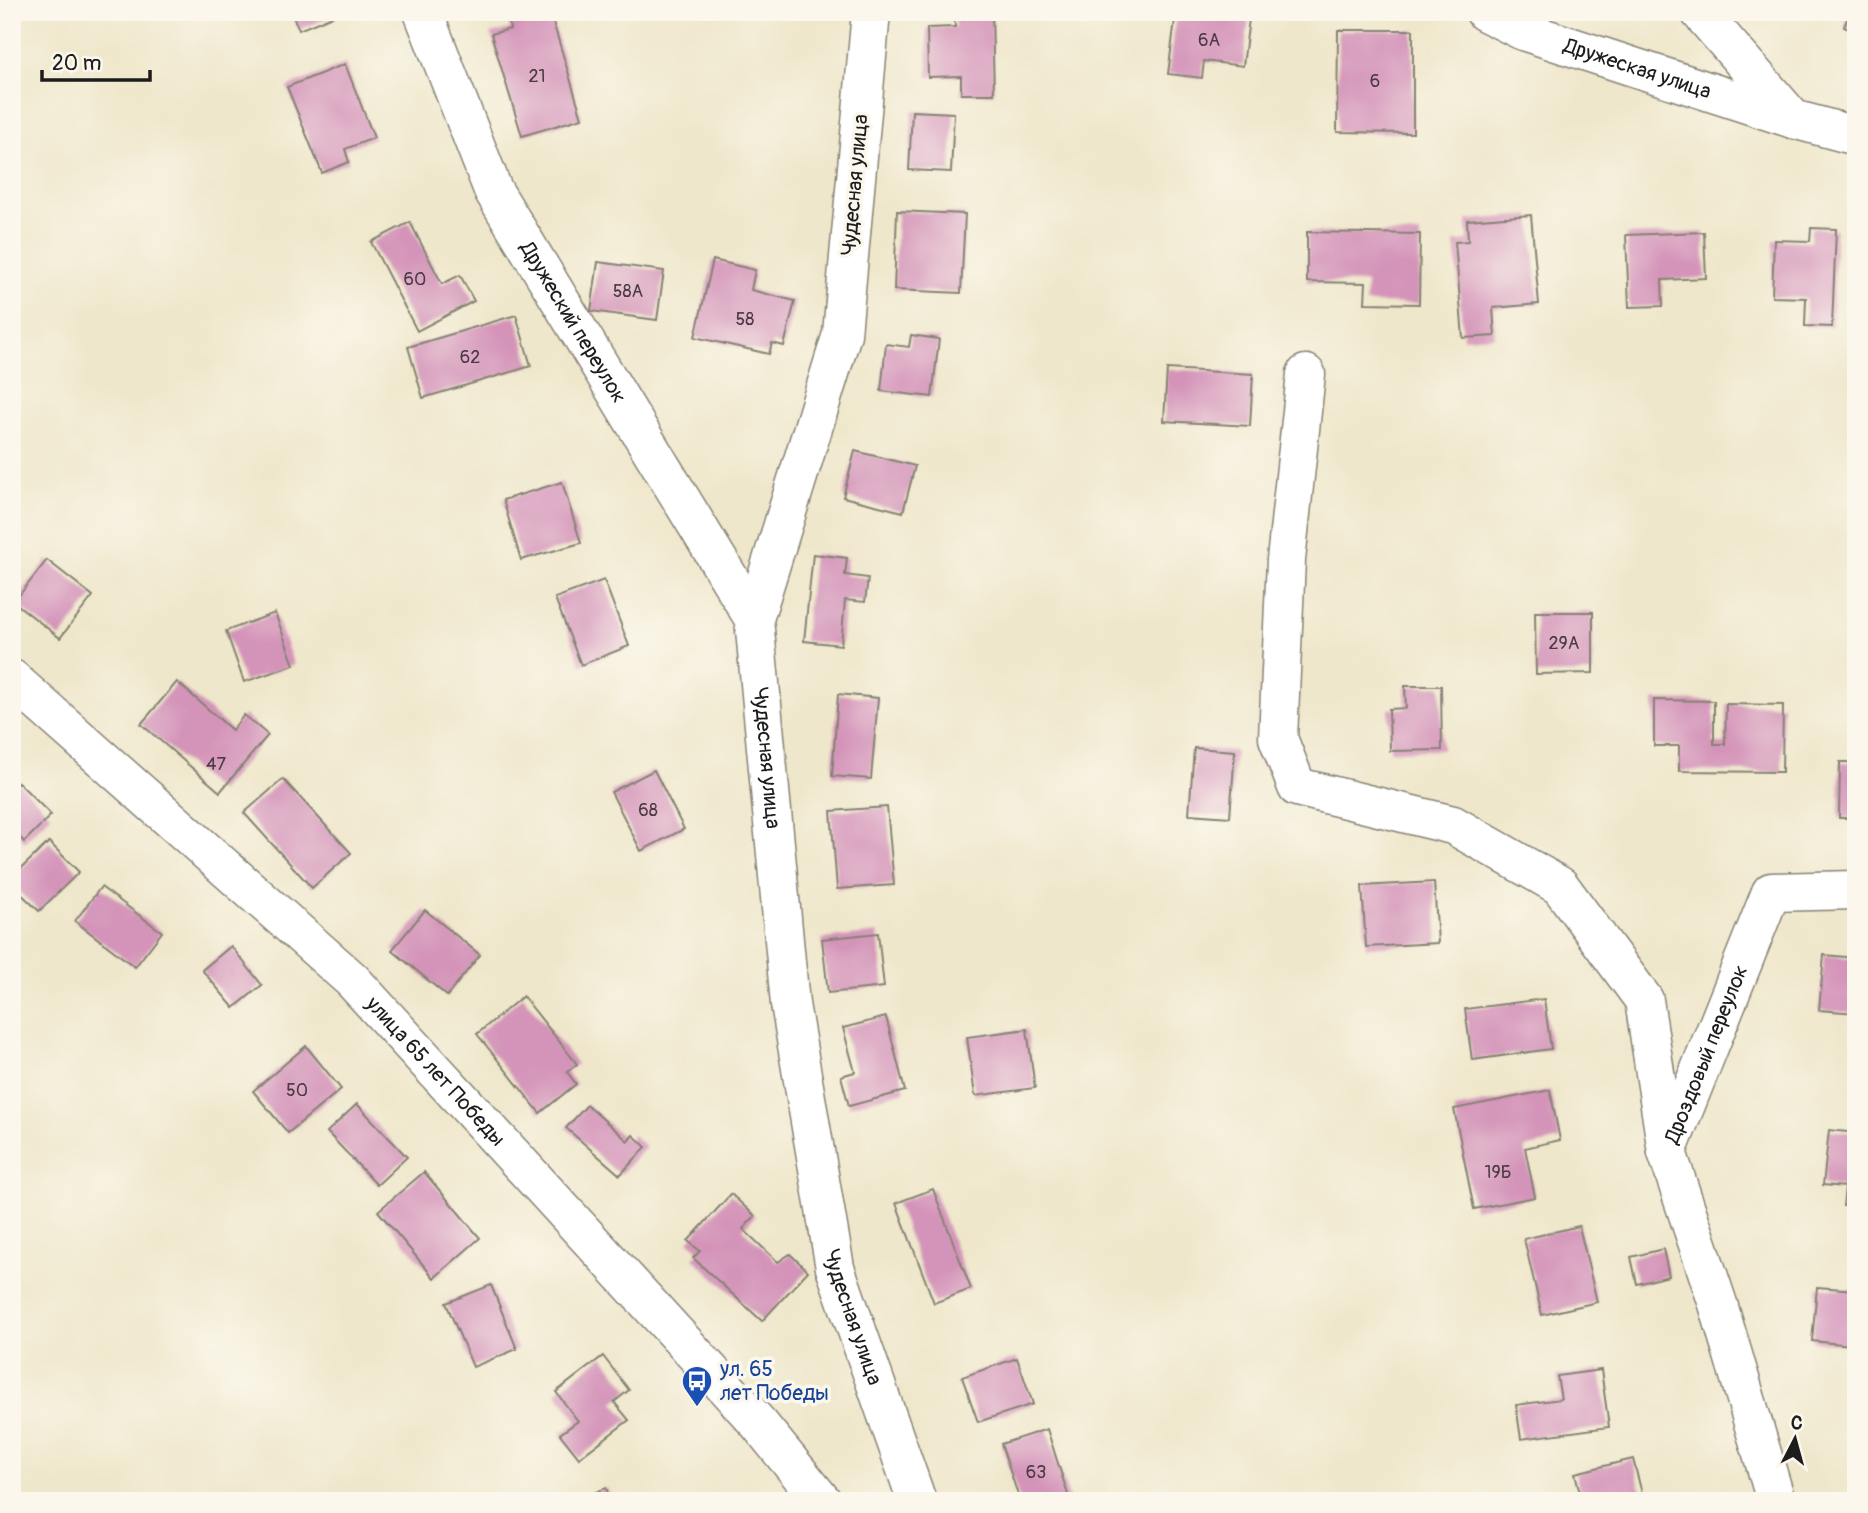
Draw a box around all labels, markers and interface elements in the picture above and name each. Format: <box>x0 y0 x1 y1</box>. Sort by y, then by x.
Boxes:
house number: 6А <box>1198 29 1220 52</box>
street label: Дружеская улица <box>1560 31 1715 105</box>
scale bar <box>42 38 150 82</box>
text: 20 m <box>52 50 101 77</box>
house number: 21 <box>528 65 546 88</box>
house number: 6 <box>1370 70 1380 93</box>
street label: Чудесная улица <box>835 113 875 257</box>
street label: Дружеский переулок <box>513 236 633 408</box>
house number: 60 <box>404 268 426 291</box>
house number: 58А <box>613 280 644 303</box>
house number: 58 <box>736 308 754 331</box>
house number: 62 <box>460 346 480 369</box>
house number: 29А <box>1548 632 1580 655</box>
street label: Чудесная улица <box>747 686 787 830</box>
house number: 47 <box>206 753 226 776</box>
house number: 68 <box>638 799 658 822</box>
street label: Дроздовый переулок <box>1658 961 1754 1148</box>
street label: улица 65 лет Победы <box>360 990 511 1152</box>
house number: 50 <box>286 1079 308 1102</box>
house number: 19Б <box>1484 1161 1512 1184</box>
street label: Чудесная улица <box>818 1247 889 1389</box>
place label: ул. 65 лет Победы <box>719 1356 829 1407</box>
bus stop icon: ул. 65 лет Победы <box>680 1364 714 1408</box>
north arrow <box>1759 1404 1829 1474</box>
text: С <box>1790 1411 1804 1436</box>
house number: 63 <box>1026 1461 1046 1484</box>

